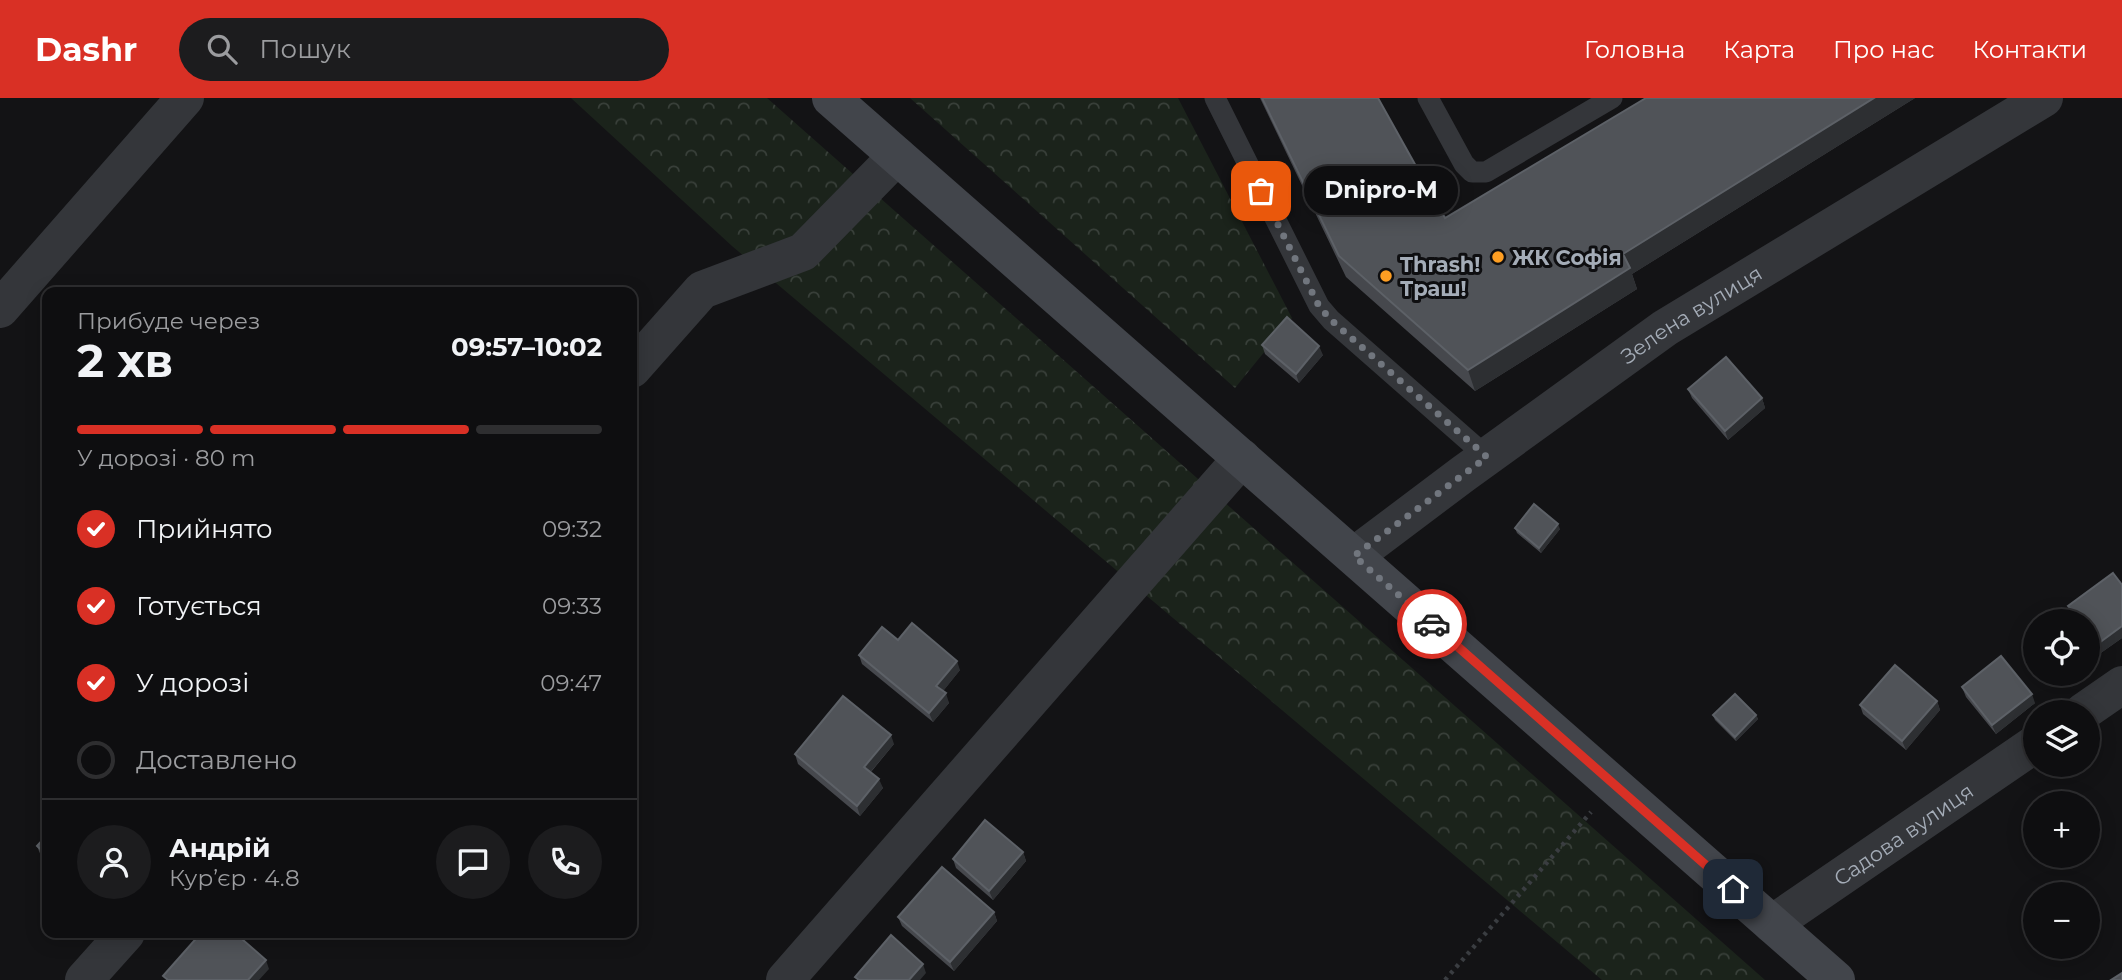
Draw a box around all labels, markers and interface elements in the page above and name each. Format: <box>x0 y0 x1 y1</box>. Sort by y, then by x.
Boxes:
search box <box>179 18 669 81</box>
text: Dashr <box>35 29 137 69</box>
icon: search <box>203 30 241 68</box>
text: Пошук <box>259 33 351 65</box>
text: Головна <box>1584 35 1685 64</box>
text: Карта <box>1723 35 1795 64</box>
text: Про нас <box>1833 35 1935 64</box>
text: Контакти <box>1973 35 2087 64</box>
pin <box>1231 161 1291 221</box>
callout: Dnipro-M <box>1303 166 1457 216</box>
icon: bag <box>1242 172 1280 210</box>
text: Dnipro-M <box>1324 176 1438 204</box>
place label: ЖК Софія <box>1512 245 1622 270</box>
marker: ЖК Софія <box>1490 249 1506 265</box>
place label: Thrash! Траш! <box>1400 252 1480 301</box>
street label: Зелена вулиця <box>1615 260 1766 369</box>
marker: Thrash! Траш! <box>1378 268 1394 284</box>
text: Прибуде через <box>77 307 260 335</box>
text: 09:57–10:02 <box>451 331 602 363</box>
text: 2 хв <box>77 332 173 389</box>
text: У дорозі · 80 m <box>77 444 255 472</box>
icon: check <box>77 510 115 548</box>
text: Прийнято <box>136 513 273 545</box>
text: 09:32 <box>542 515 602 543</box>
icon: check <box>77 587 115 625</box>
courier <box>1397 589 1467 659</box>
text: Готується <box>136 590 262 622</box>
text: 09:33 <box>542 592 602 620</box>
icon: car <box>1413 605 1451 643</box>
map controls <box>2023 609 2100 959</box>
button: locate <box>2023 609 2100 686</box>
icon: check <box>77 664 115 702</box>
text: У дорозі <box>136 667 249 699</box>
text: 09:47 <box>540 669 602 697</box>
button: layers <box>2023 700 2100 777</box>
text: Доставлено <box>136 744 297 776</box>
street label: Садова вулиця <box>1829 778 1978 891</box>
button: + <box>2023 791 2100 868</box>
button: person <box>77 825 151 899</box>
button: chat <box>436 825 510 899</box>
button: phone <box>528 825 602 899</box>
text: Андрій <box>169 832 270 864</box>
pin <box>1703 859 1763 919</box>
text: Кур’єр · 4.8 <box>169 864 300 892</box>
icon: home <box>1714 870 1752 908</box>
button: − <box>2023 882 2100 959</box>

